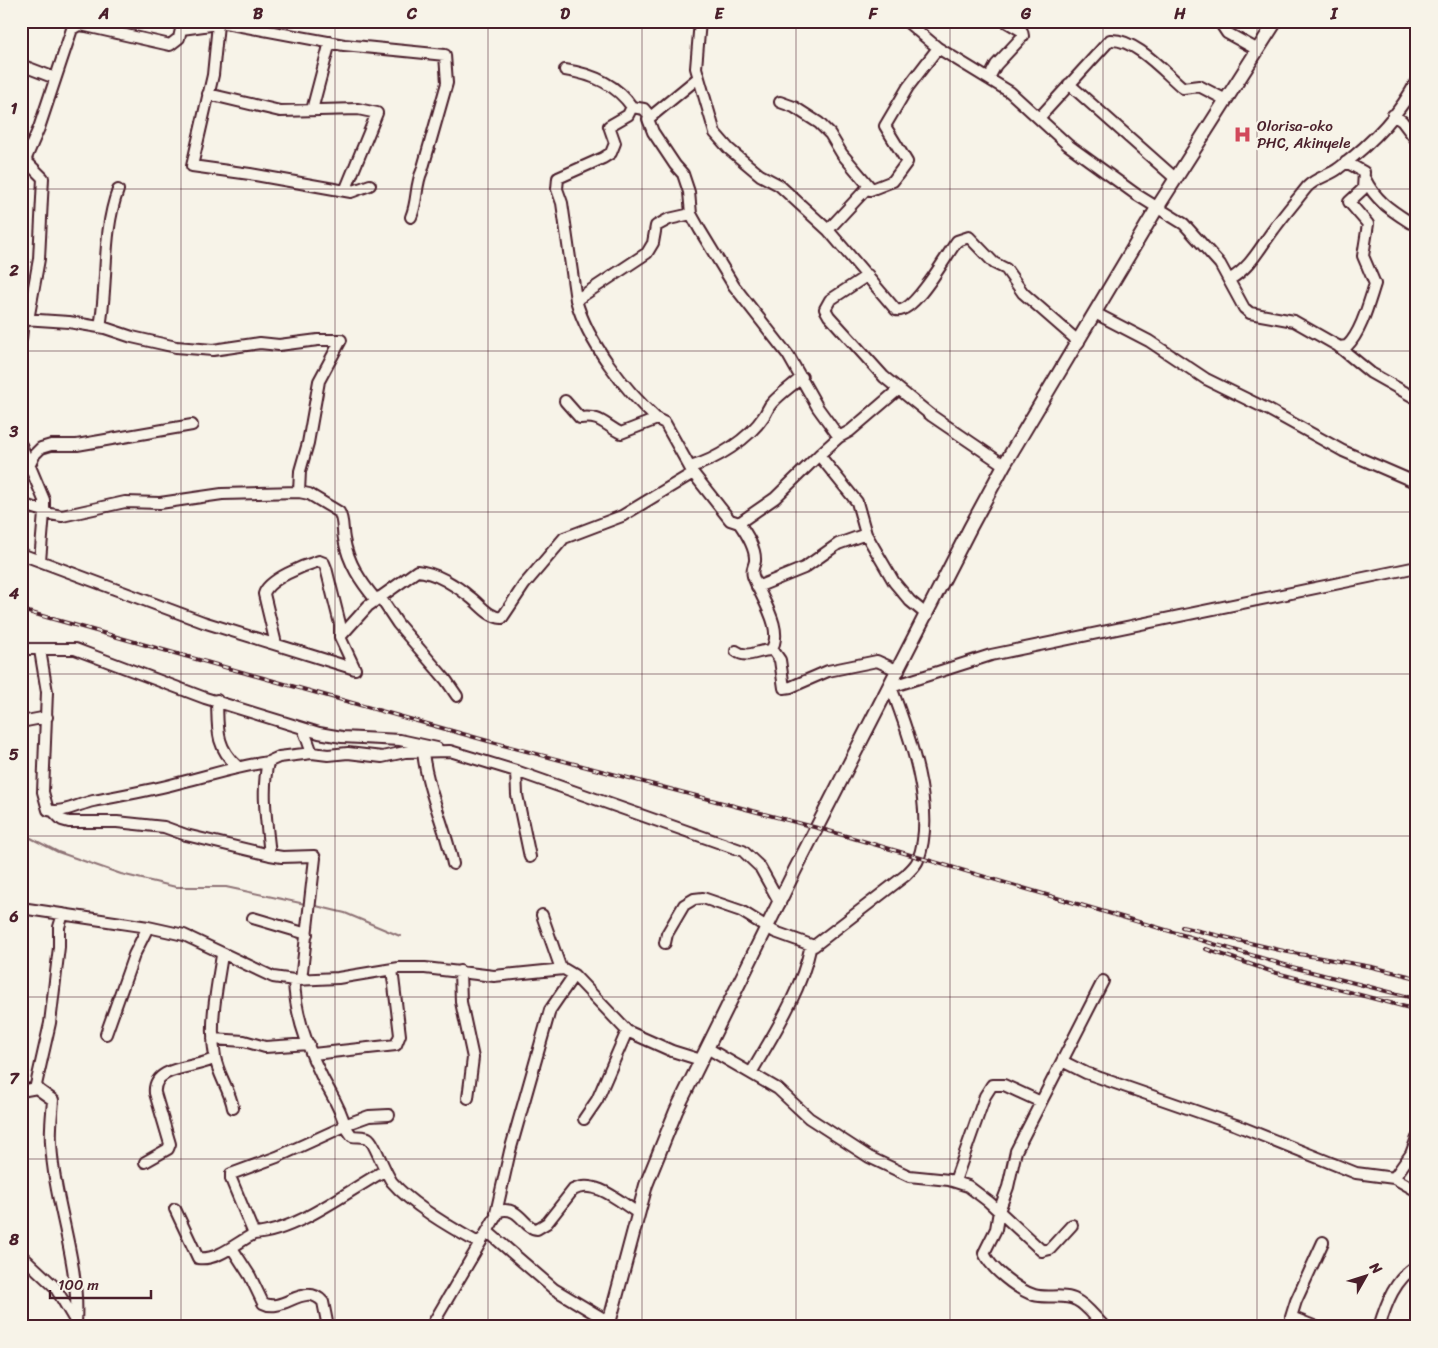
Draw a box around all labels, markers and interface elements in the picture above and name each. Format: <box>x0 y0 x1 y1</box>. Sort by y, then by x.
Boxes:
text: A <box>98 0 109 28</box>
text: B <box>253 0 264 28</box>
text: C <box>406 0 418 28</box>
text: D <box>560 0 570 28</box>
text: E <box>715 0 725 28</box>
text: F <box>868 0 879 28</box>
text: G <box>1020 0 1032 28</box>
text: H <box>1173 0 1186 28</box>
text: I <box>1330 0 1339 28</box>
text: 1 <box>11 94 18 123</box>
place label: Olorisa-oko PHC, Akinyele <box>1257 113 1351 156</box>
hospital icon: Olorisa-oko PHC, Akinyele <box>1233 125 1253 145</box>
text: 2 <box>8 256 19 285</box>
text: 3 <box>9 417 19 446</box>
text: 4 <box>8 579 19 608</box>
text: 5 <box>9 740 19 769</box>
text: 6 <box>8 902 19 931</box>
text: 7 <box>9 1064 20 1093</box>
text: 8 <box>8 1225 19 1254</box>
north arrow <box>1340 1250 1390 1300</box>
text: N <box>1362 1256 1389 1280</box>
scale bar <box>50 1268 151 1300</box>
text: 100 m <box>58 1272 99 1298</box>

